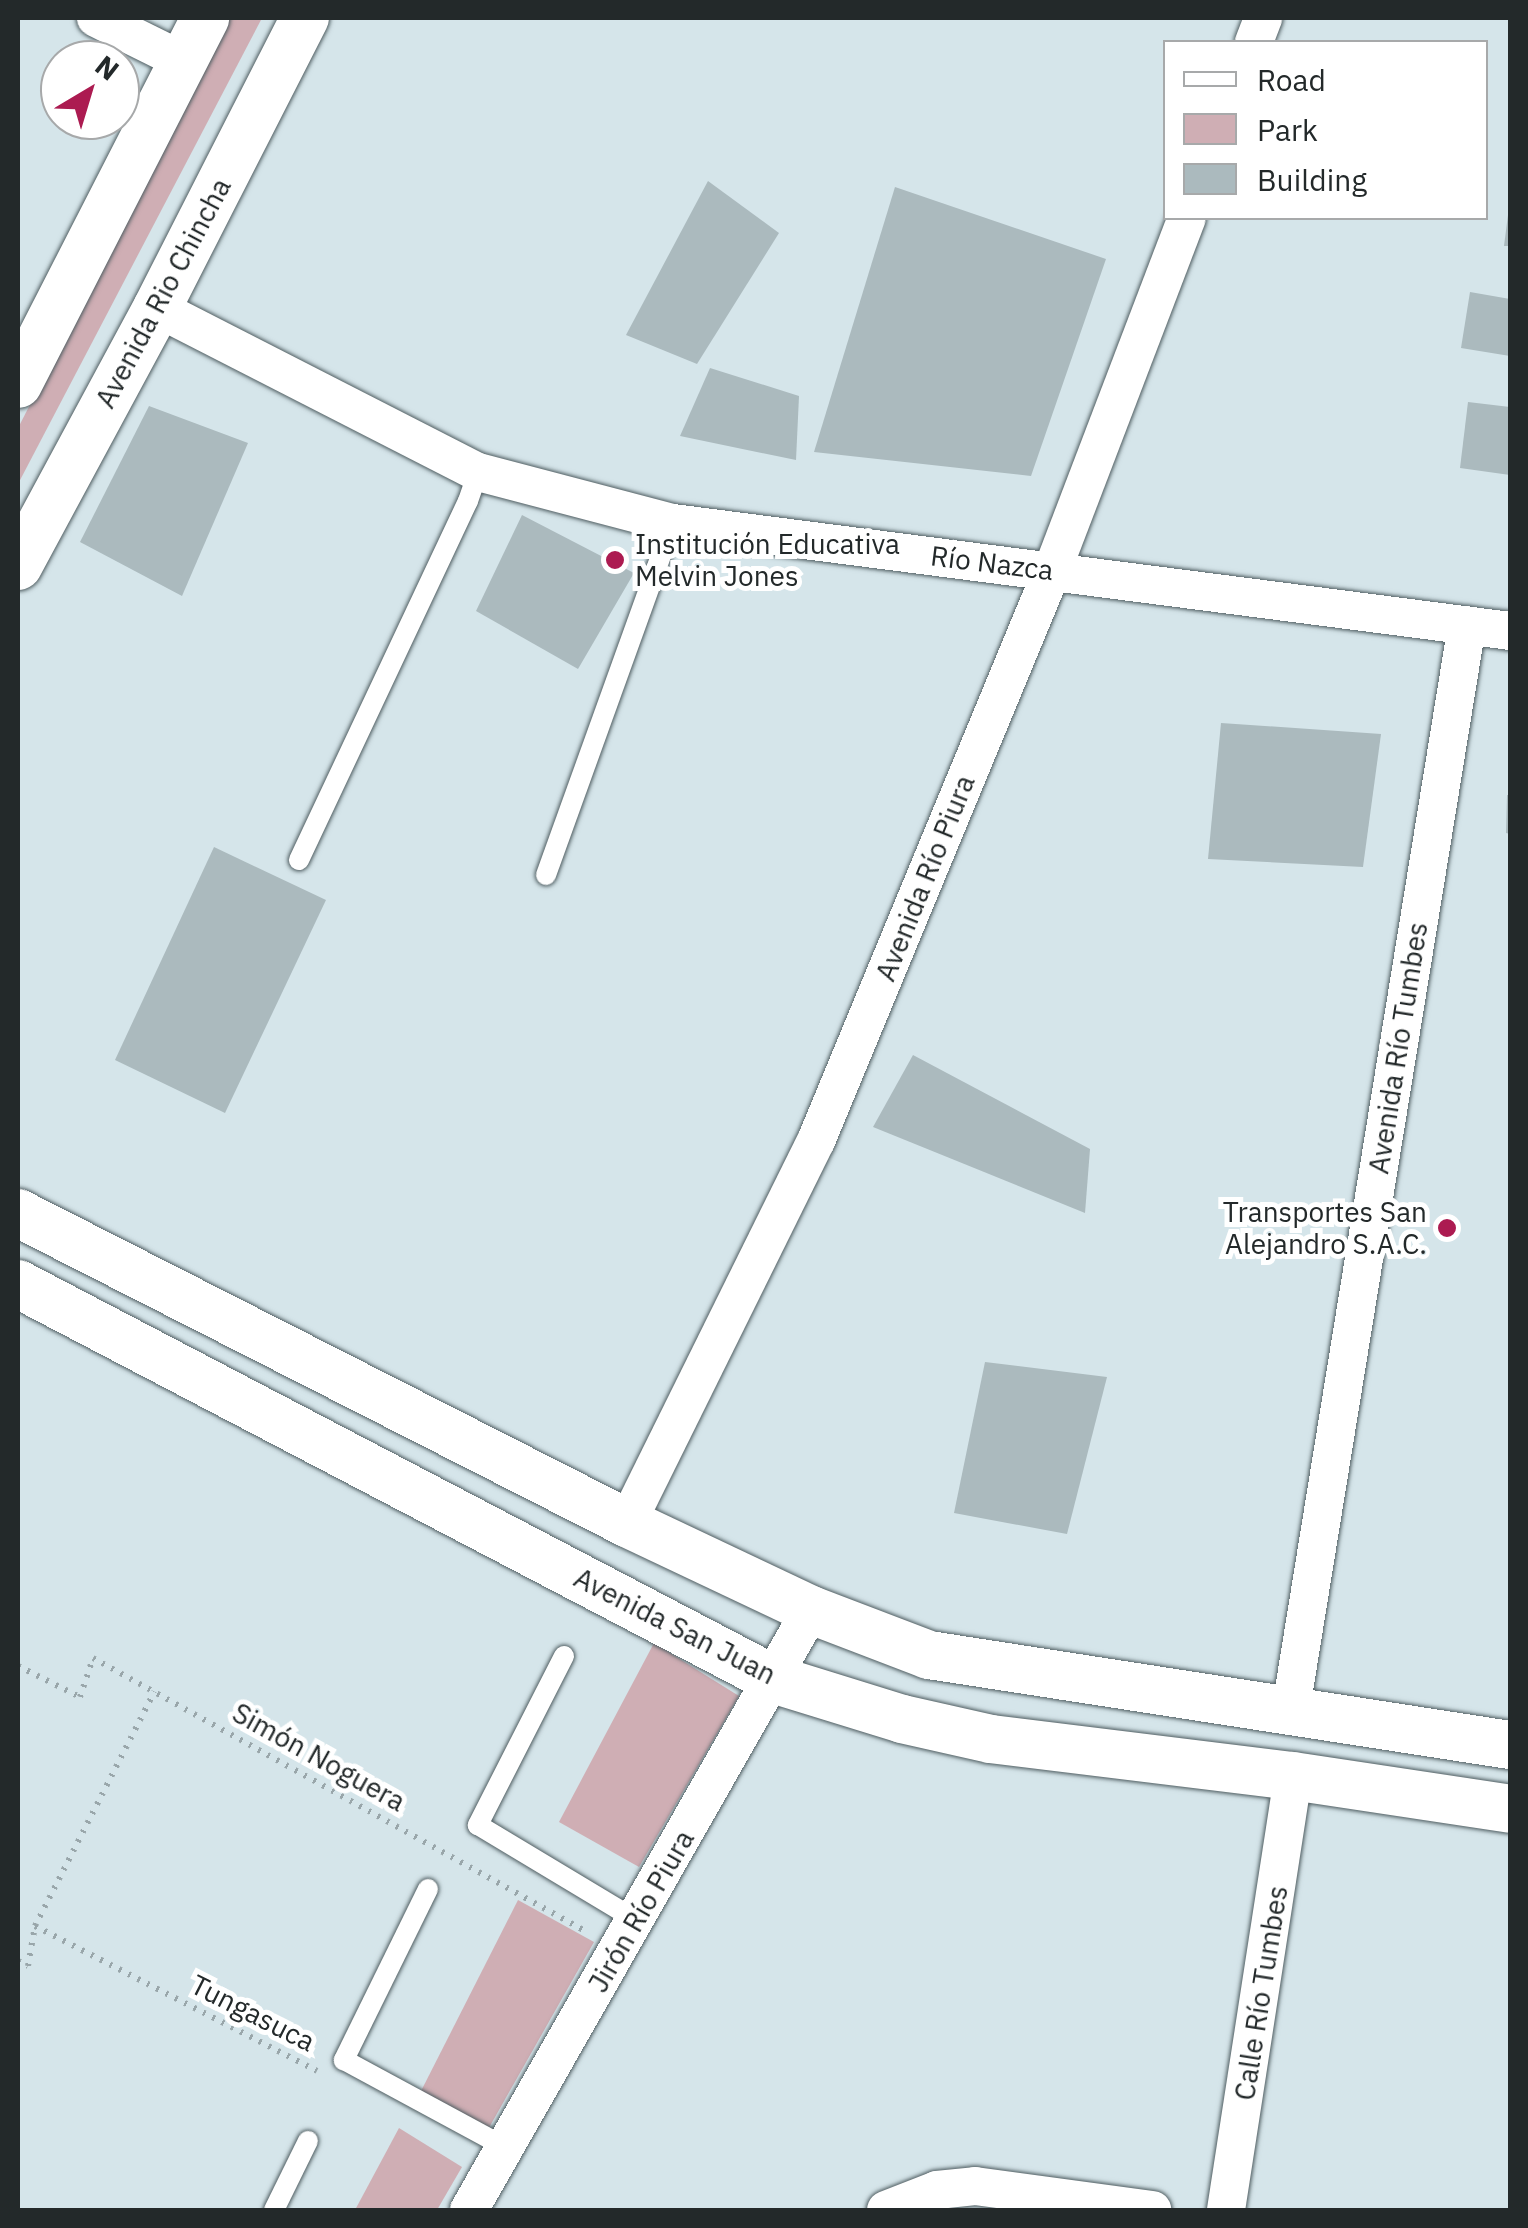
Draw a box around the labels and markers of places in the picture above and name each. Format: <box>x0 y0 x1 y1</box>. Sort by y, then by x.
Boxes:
place label: Institución Educativa Melvin Jones <box>635 527 900 593</box>
marker: Institución Educativa Melvin Jones <box>604 549 626 571</box>
place label: Transportes San Alejandro S.A.C. <box>1223 1195 1427 1261</box>
marker: Transportes San Alejandro S.A.C. <box>1436 1217 1458 1239</box>

